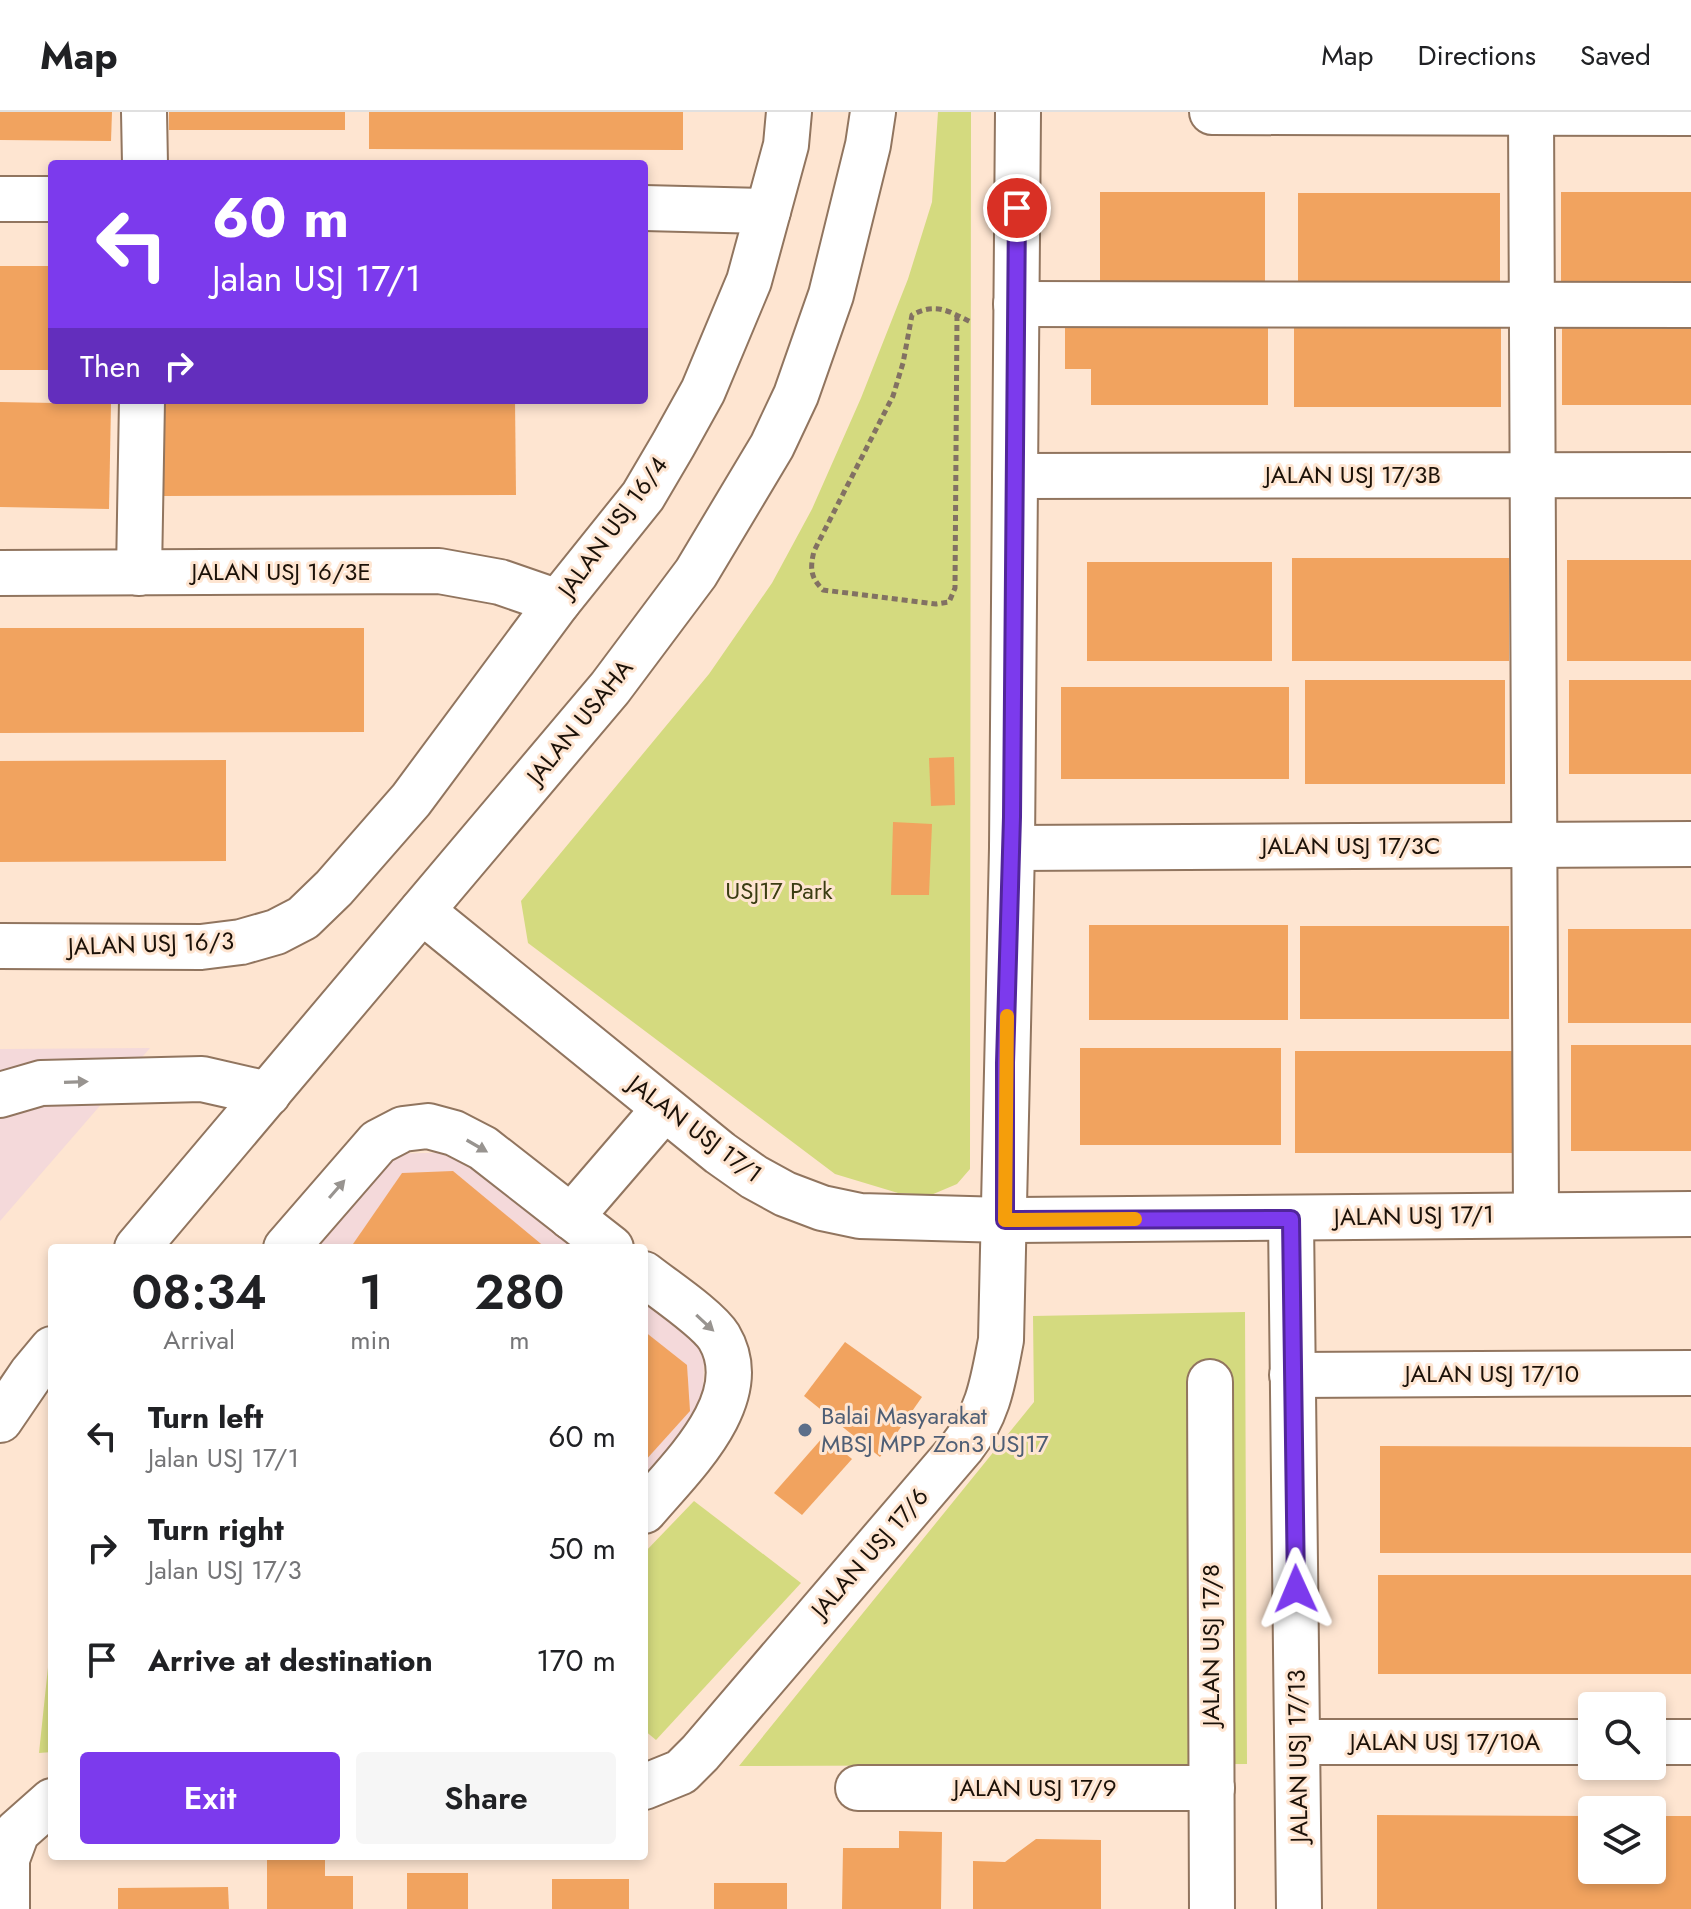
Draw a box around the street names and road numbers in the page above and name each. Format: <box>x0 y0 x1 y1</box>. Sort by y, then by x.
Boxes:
street label: JALAN USJ 16/4 <box>548 449 676 607</box>
street label: JALAN USJ 17/3B <box>1262 457 1441 492</box>
street label: JALAN USJ 16/3E <box>188 554 371 589</box>
street label: JALAN USAHA <box>516 652 641 794</box>
street label: JALAN USJ 17/3C <box>1259 828 1440 863</box>
street label: JALAN USJ 16/3 <box>64 923 235 964</box>
street label: JALAN USJ 17/1 <box>618 1065 770 1191</box>
street label: JALAN USJ 17/1 <box>1331 1197 1494 1234</box>
street label: JALAN USJ 17/10 <box>1402 1356 1579 1391</box>
street label: JALAN USJ 17/6 <box>801 1480 936 1628</box>
street label: JALAN USJ 17/8 <box>1193 1564 1228 1729</box>
street label: JALAN USJ 17/13 <box>1278 1669 1317 1846</box>
street label: JALAN USJ 17/10A <box>1347 1724 1540 1759</box>
street label: JALAN USJ 17/9 <box>950 1770 1117 1805</box>

